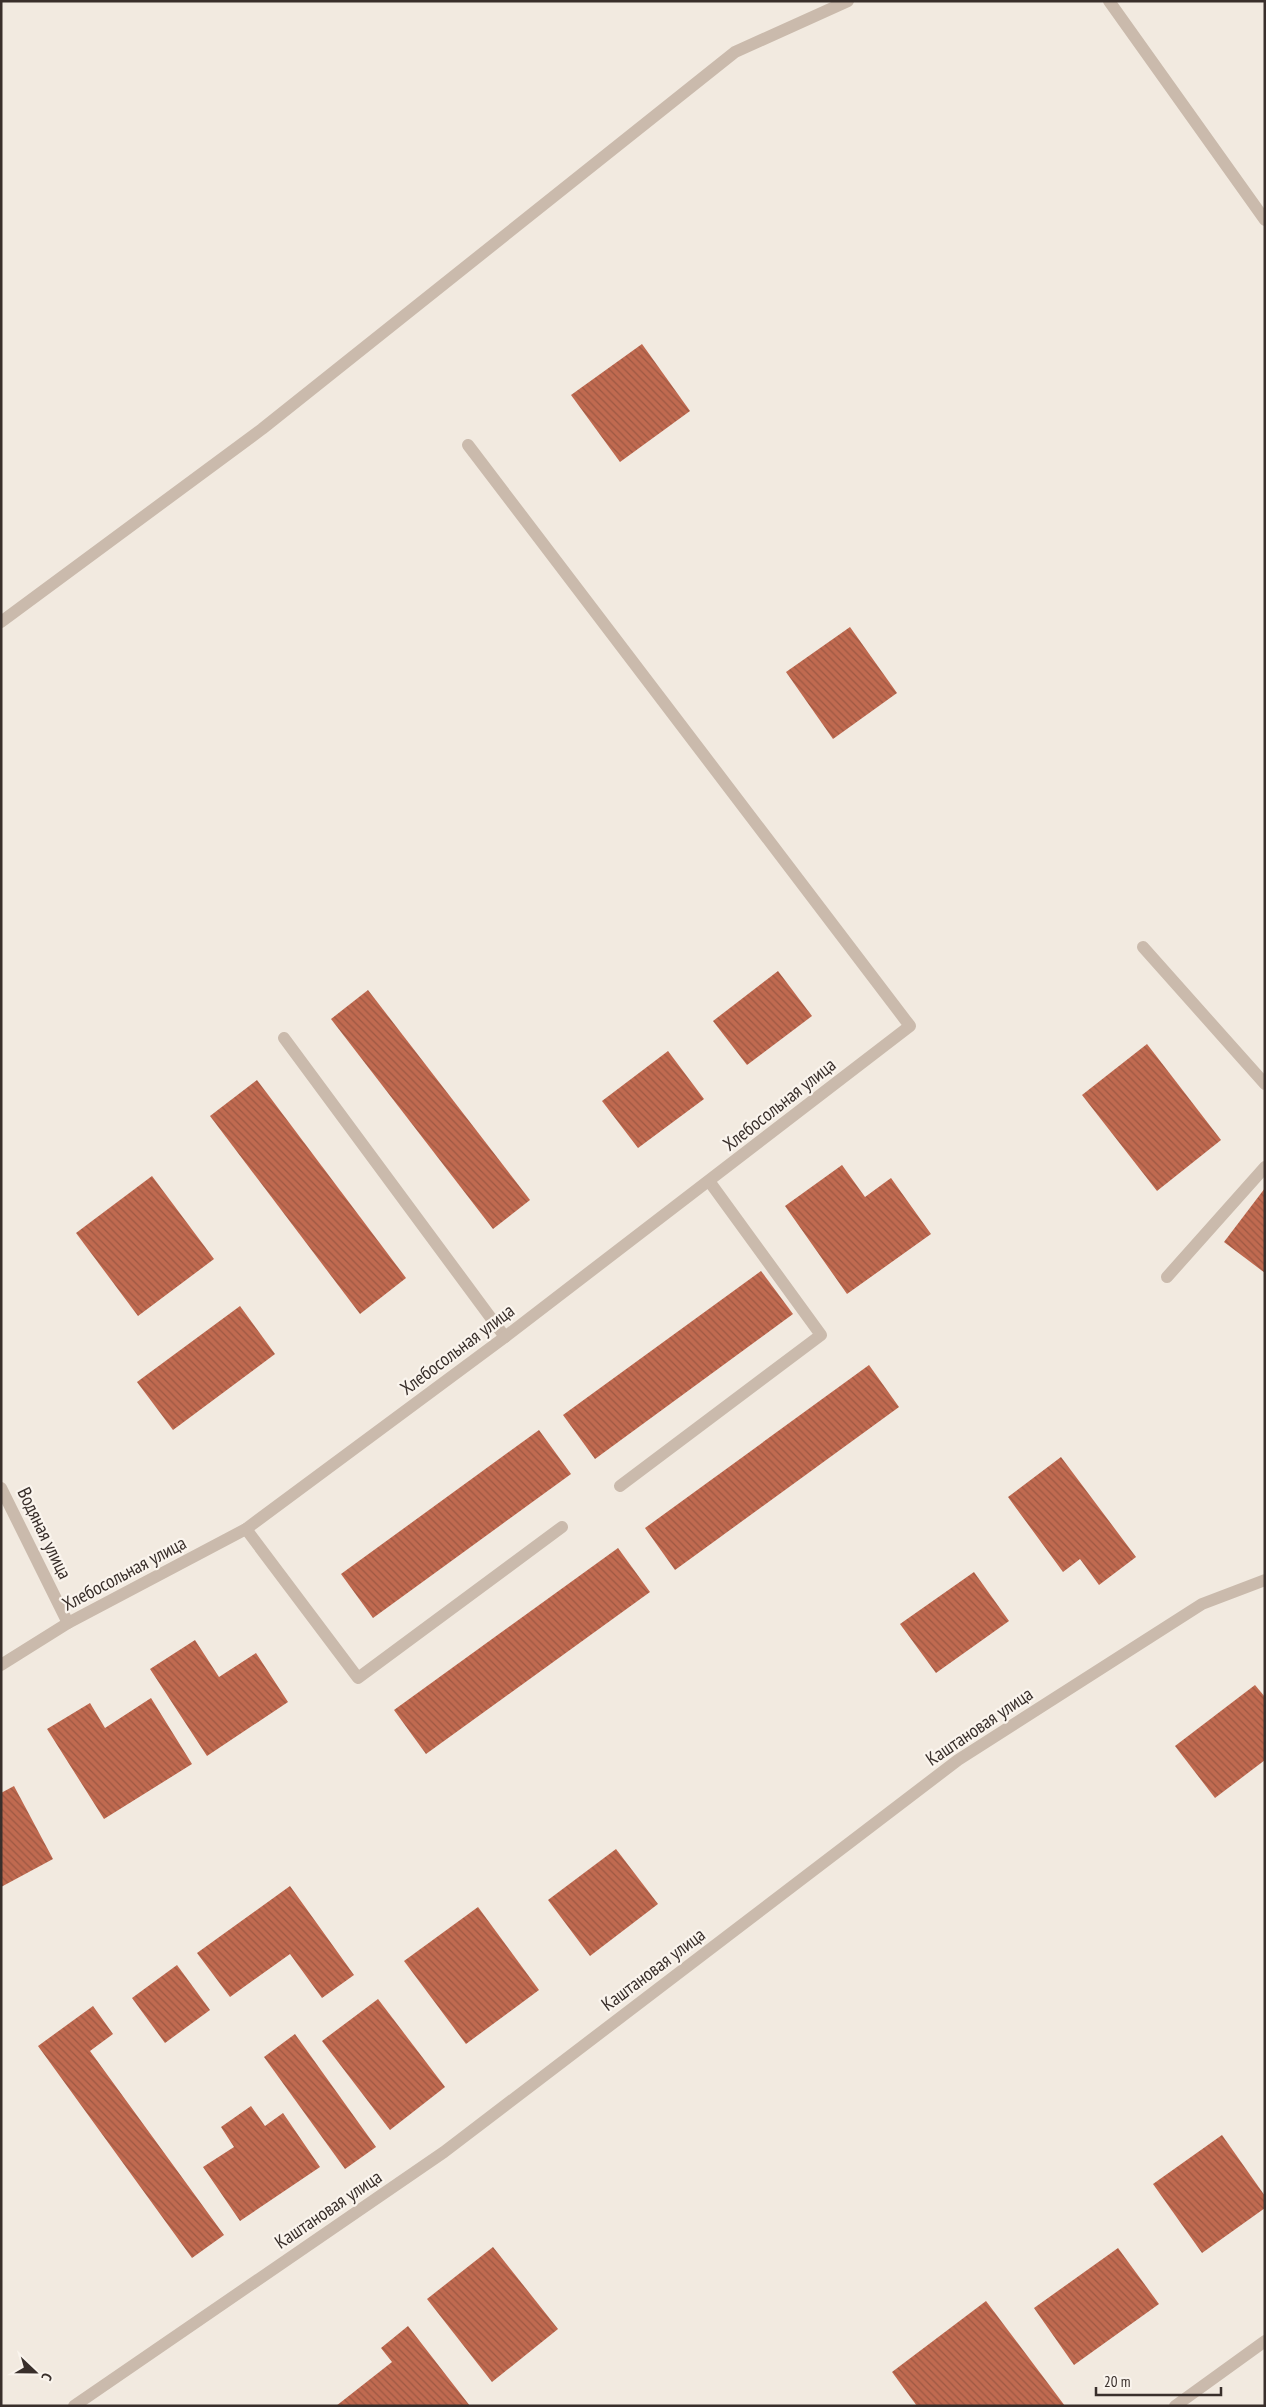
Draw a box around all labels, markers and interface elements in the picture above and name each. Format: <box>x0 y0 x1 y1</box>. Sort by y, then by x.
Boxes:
street label: Хлебосольная улица <box>718 1052 840 1156</box>
street label: Хлебосольная улица <box>395 1298 519 1400</box>
street label: Водяная улица <box>13 1483 77 1583</box>
street label: Хлебосольная улица <box>58 1530 190 1616</box>
street label: Каштановая улица <box>921 1681 1037 1771</box>
street label: Каштановая улица <box>596 1922 710 2016</box>
street label: Каштановая улица <box>270 2164 386 2254</box>
north arrow <box>10 2347 60 2397</box>
scale bar <box>1096 2364 1221 2396</box>
text: С <box>37 2371 57 2384</box>
text: 20 m <box>1104 2372 1130 2391</box>

